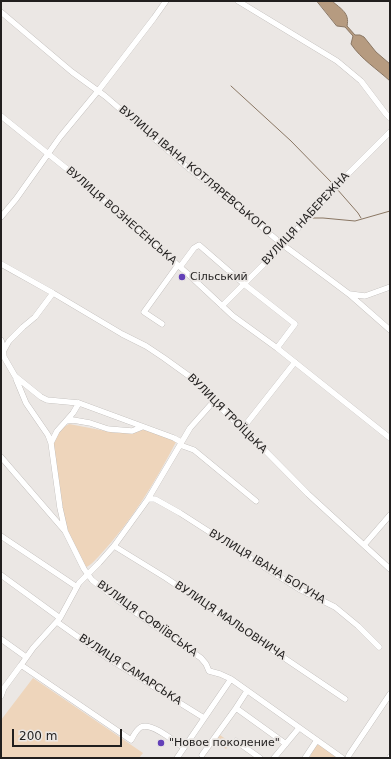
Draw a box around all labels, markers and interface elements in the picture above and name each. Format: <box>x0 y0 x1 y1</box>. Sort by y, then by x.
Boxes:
street label: ВУЛИЦЯ ІВАНА КОТЛЯРЕВСЬКОГО <box>116 103 274 239</box>
street label: ВУЛИЦЯ ВОЗНЕСЕНСЬКА <box>63 164 179 268</box>
street label: ВУЛИЦЯ НАБЕРЕЖНА <box>260 170 352 268</box>
place label: Сільський <box>190 270 248 284</box>
marker: Сільський <box>177 272 187 282</box>
street label: ВУЛИЦЯ ТРОЇЦЬКА <box>184 371 270 457</box>
street label: ВУЛИЦЯ ІВАНА БОГУНА <box>206 527 328 607</box>
street label: ВУЛИЦЯ СОФІЇВСЬКА <box>94 578 200 660</box>
street label: ВУЛИЦЯ МАЛЬОВНИЧА <box>172 579 288 663</box>
street label: ВУЛИЦЯ САМАРСЬКА <box>76 632 184 708</box>
scale bar <box>14 721 124 747</box>
text: 200 m <box>19 729 57 743</box>
place label: "Новое поколение" <box>169 736 280 750</box>
marker: "Новое поколение" <box>156 738 166 748</box>

